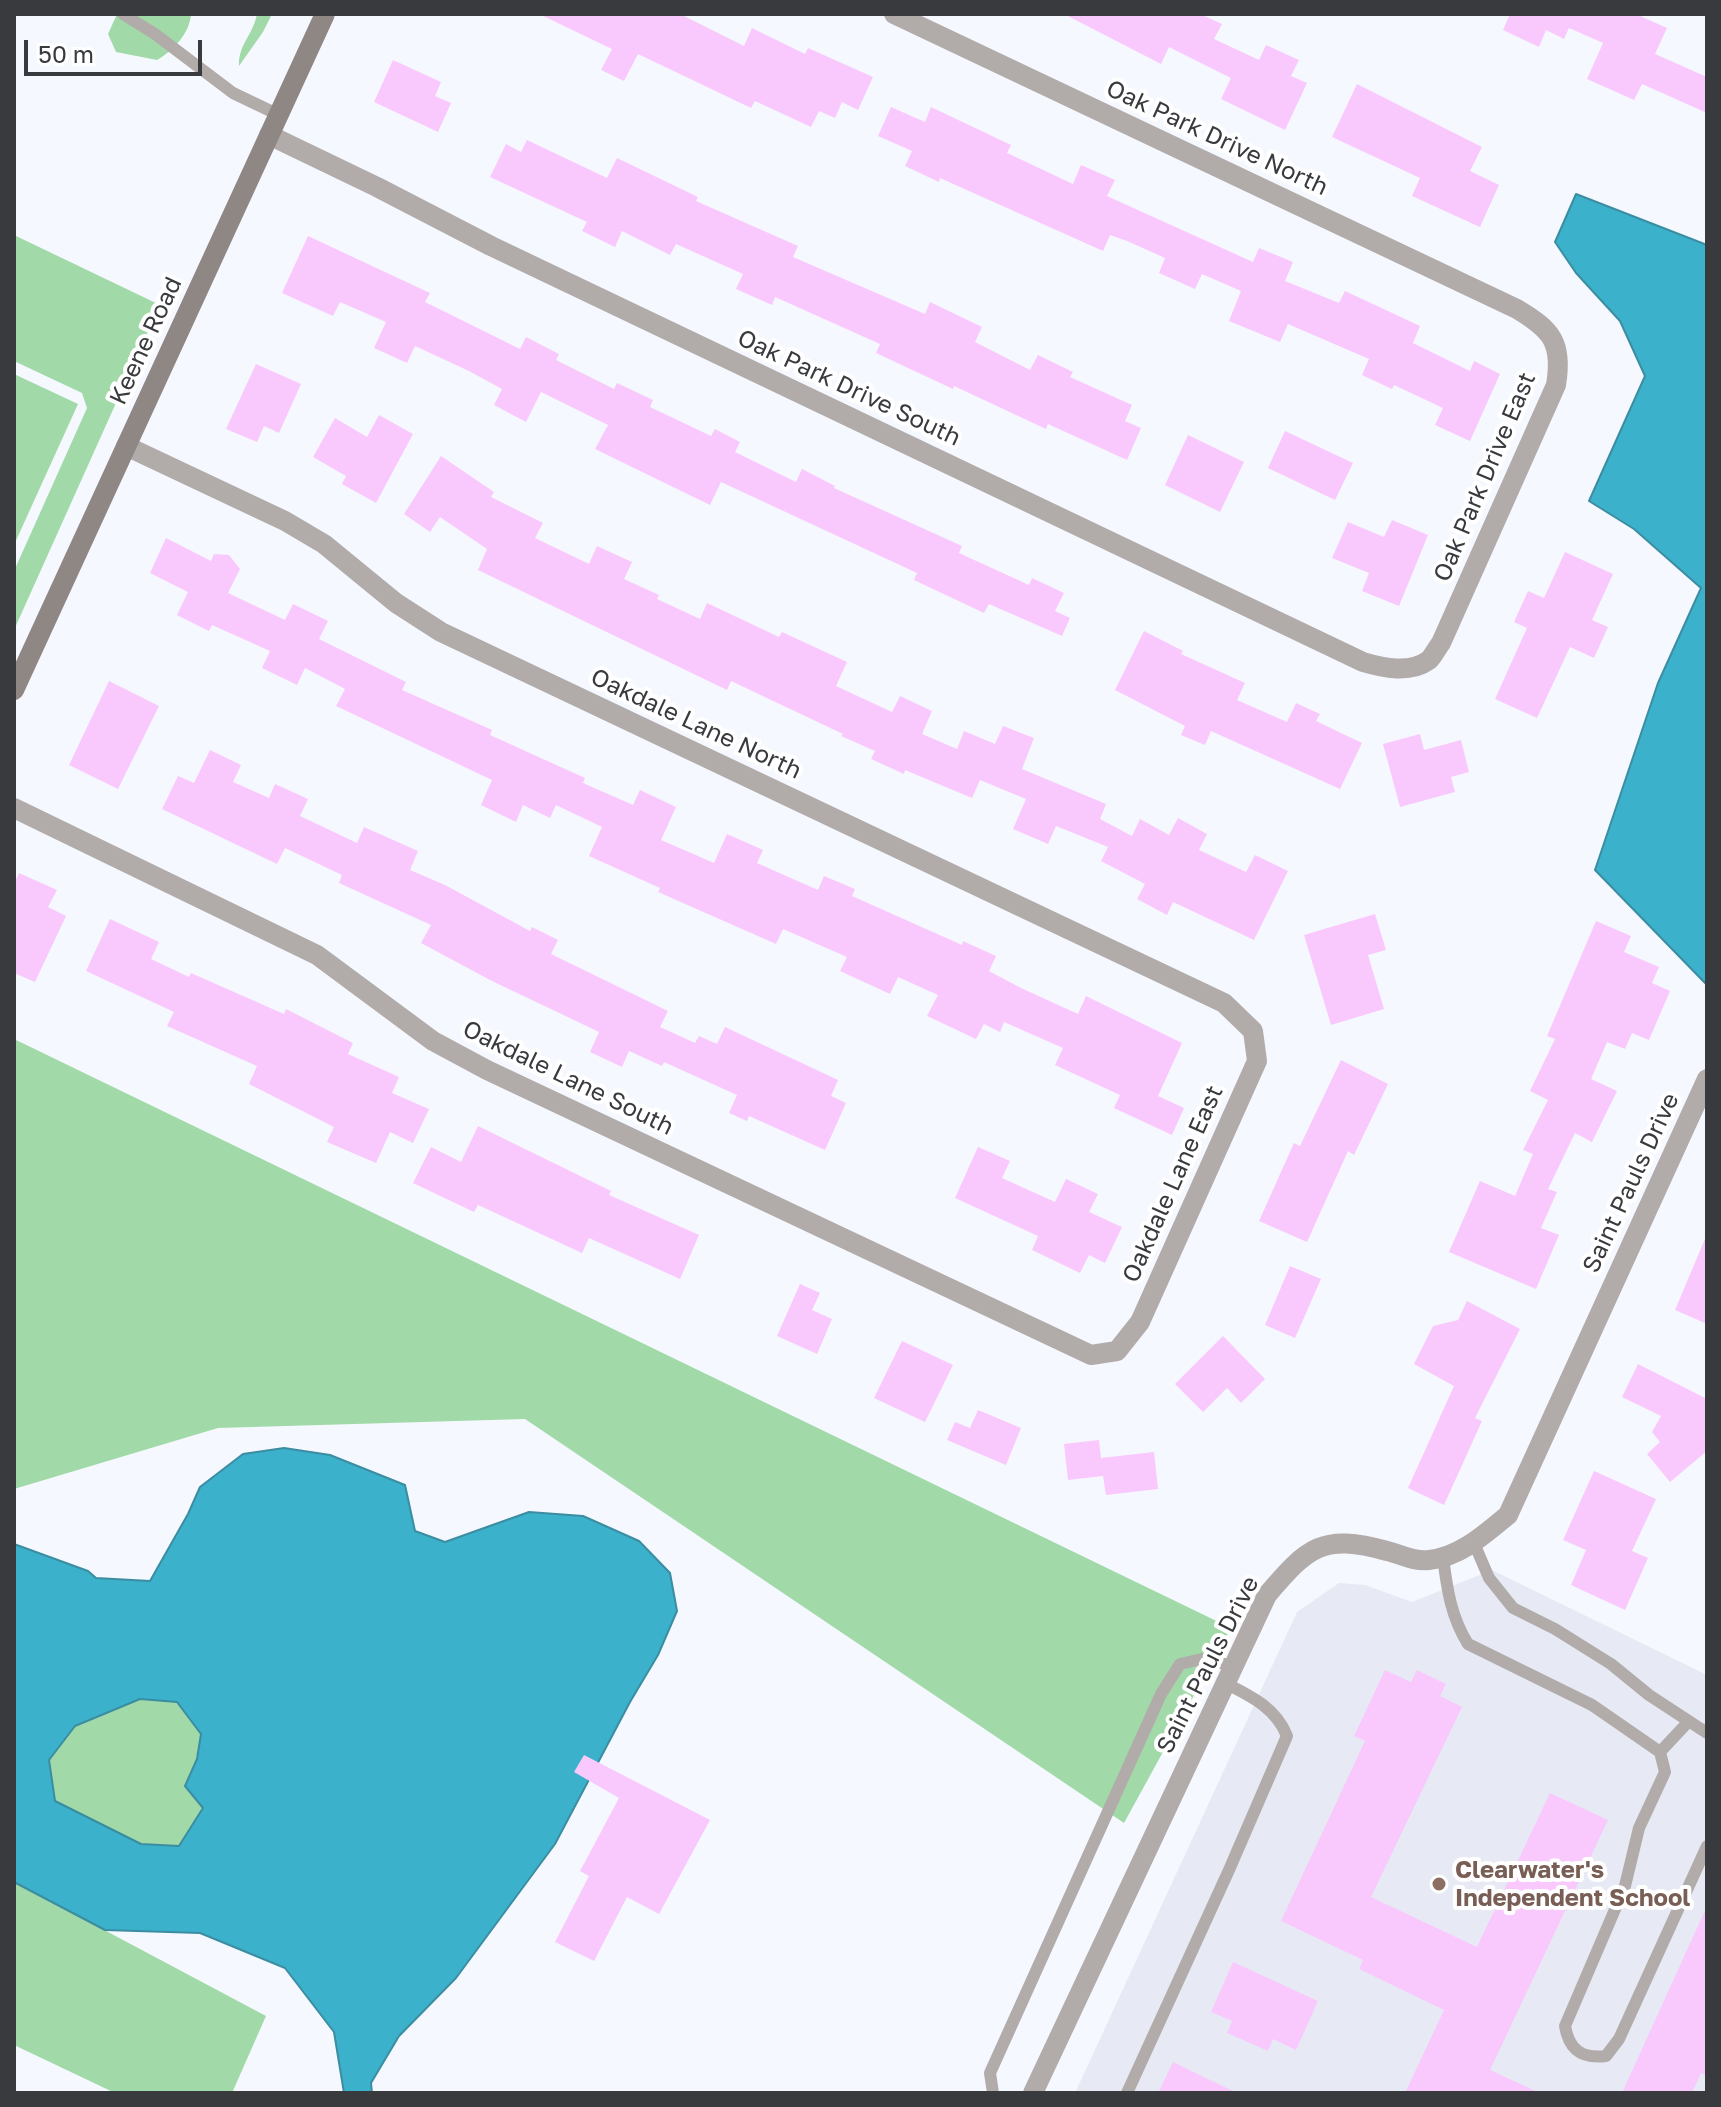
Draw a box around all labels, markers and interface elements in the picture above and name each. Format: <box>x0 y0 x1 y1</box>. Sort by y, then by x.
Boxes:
scale bar <box>28 24 206 74</box>
text: 50 m <box>38 39 94 68</box>
street label: Oak Park Drive North <box>1102 74 1332 202</box>
street label: Keene Road <box>104 273 188 409</box>
street label: Oak Park Drive South <box>733 324 965 452</box>
street label: Oak Park Drive East <box>1428 368 1542 586</box>
street label: Oakdale Lane North <box>586 663 806 785</box>
street label: Oakdale Lane South <box>458 1014 678 1142</box>
street label: Oakdale Lane East <box>1117 1081 1229 1287</box>
street label: Saint Pauls Drive <box>1577 1089 1685 1277</box>
street label: Saint Pauls Drive <box>1151 1572 1265 1758</box>
place label: Clearwater's Independent School <box>1455 1856 1690 1912</box>
marker: Clearwater's Independent School <box>1430 1875 1448 1893</box>

